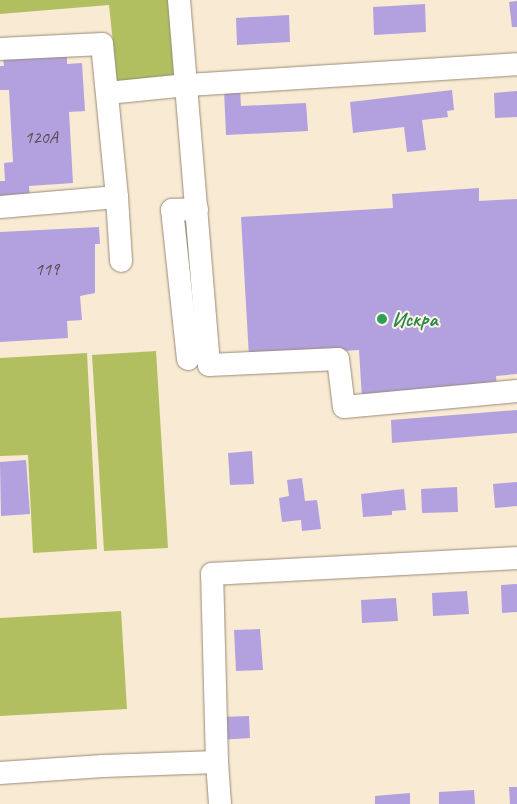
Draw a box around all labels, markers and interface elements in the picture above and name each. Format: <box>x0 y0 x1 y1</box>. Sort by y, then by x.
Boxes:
house number: 120А <box>24 126 58 148</box>
house number: 119 <box>35 258 59 280</box>
place label: Искра <box>392 307 437 331</box>
marker: Искра <box>376 313 388 325</box>

